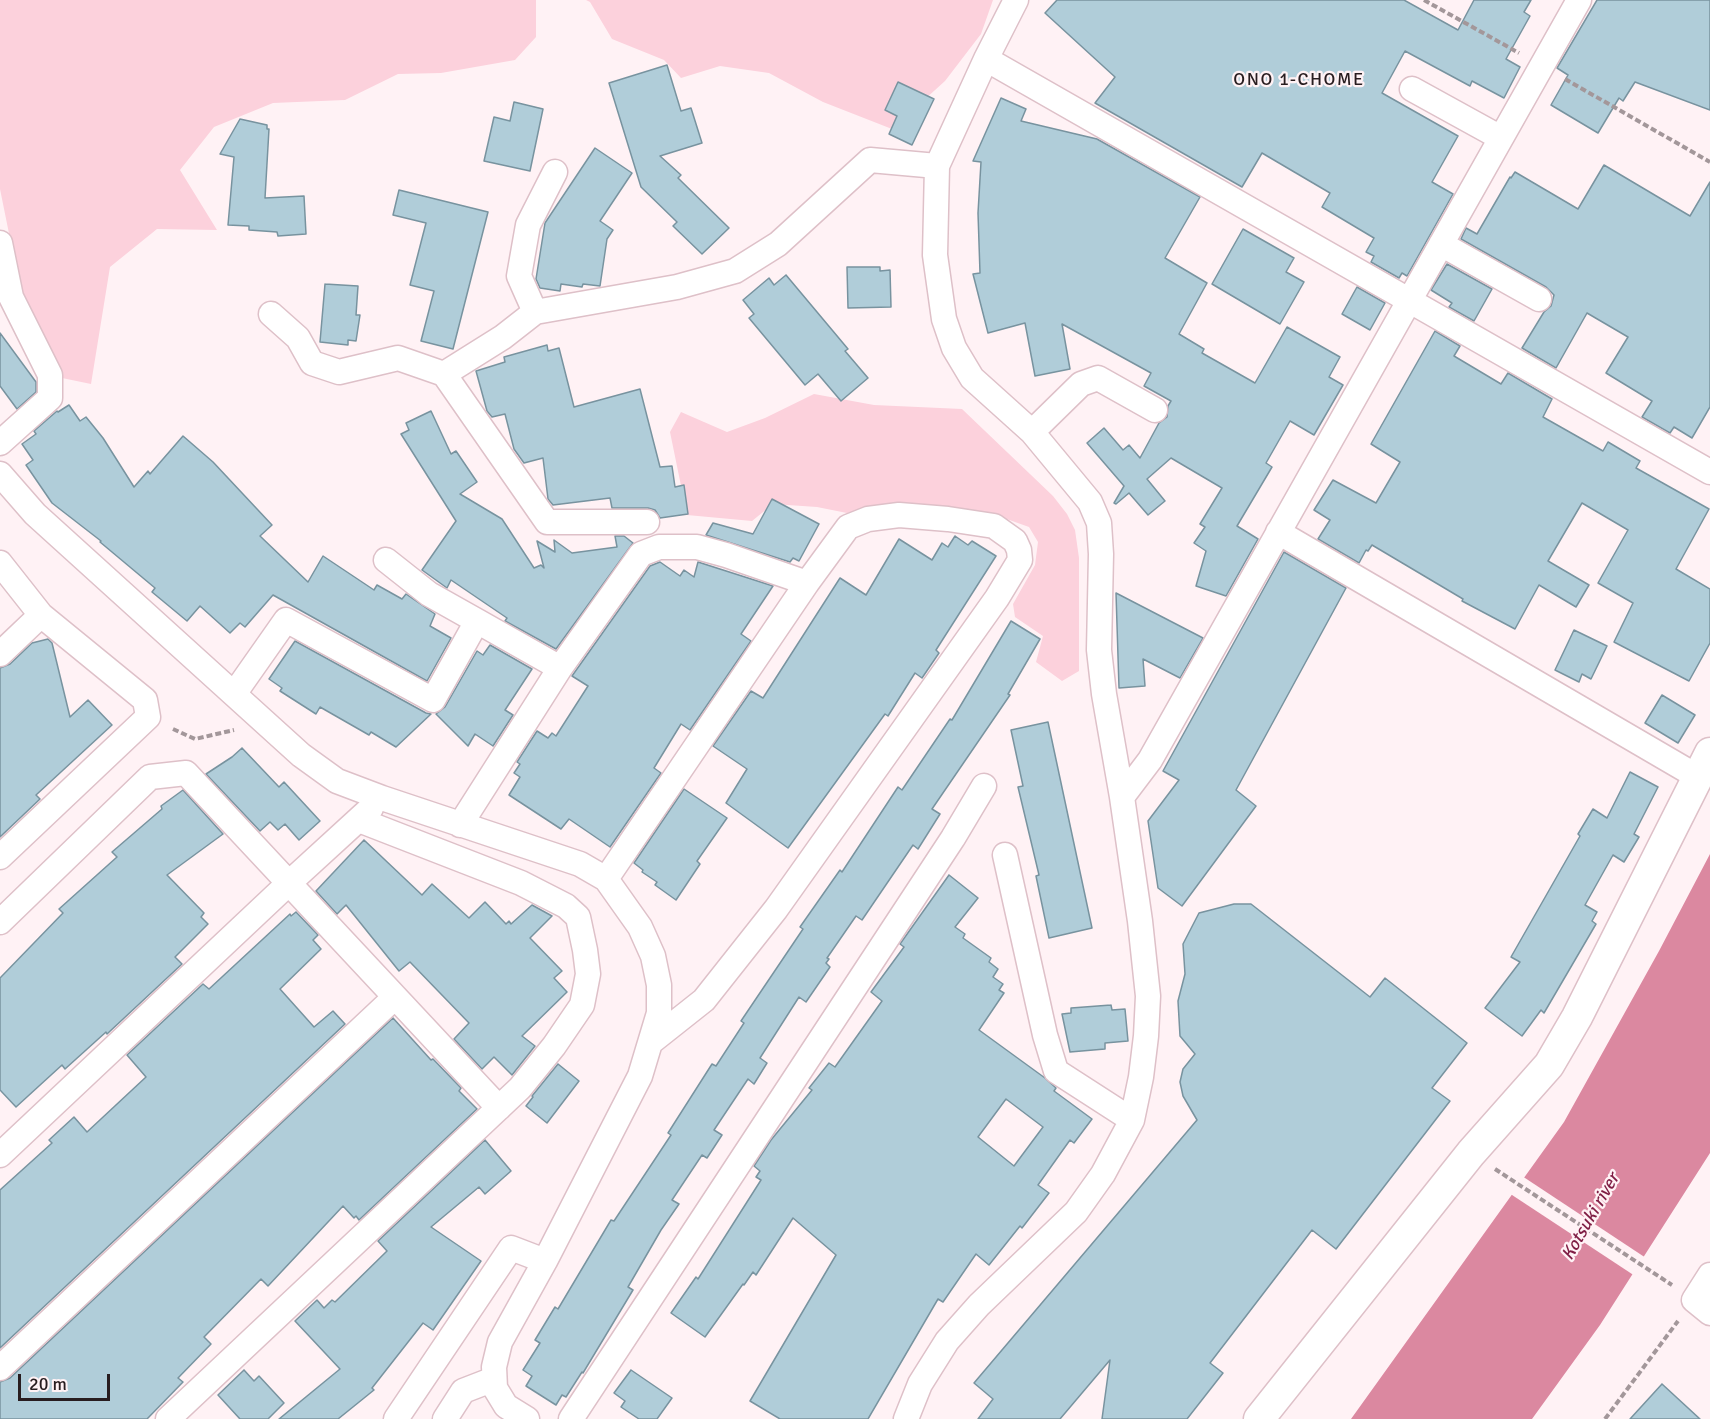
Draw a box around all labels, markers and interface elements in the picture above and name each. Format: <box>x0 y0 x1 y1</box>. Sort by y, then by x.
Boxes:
district label: ONO 1-CHOME <box>1233 69 1365 91</box>
water label: Kotsuki river <box>1557 1170 1625 1264</box>
scale bar <box>21 1362 112 1400</box>
text: 20 m <box>29 1373 67 1395</box>

